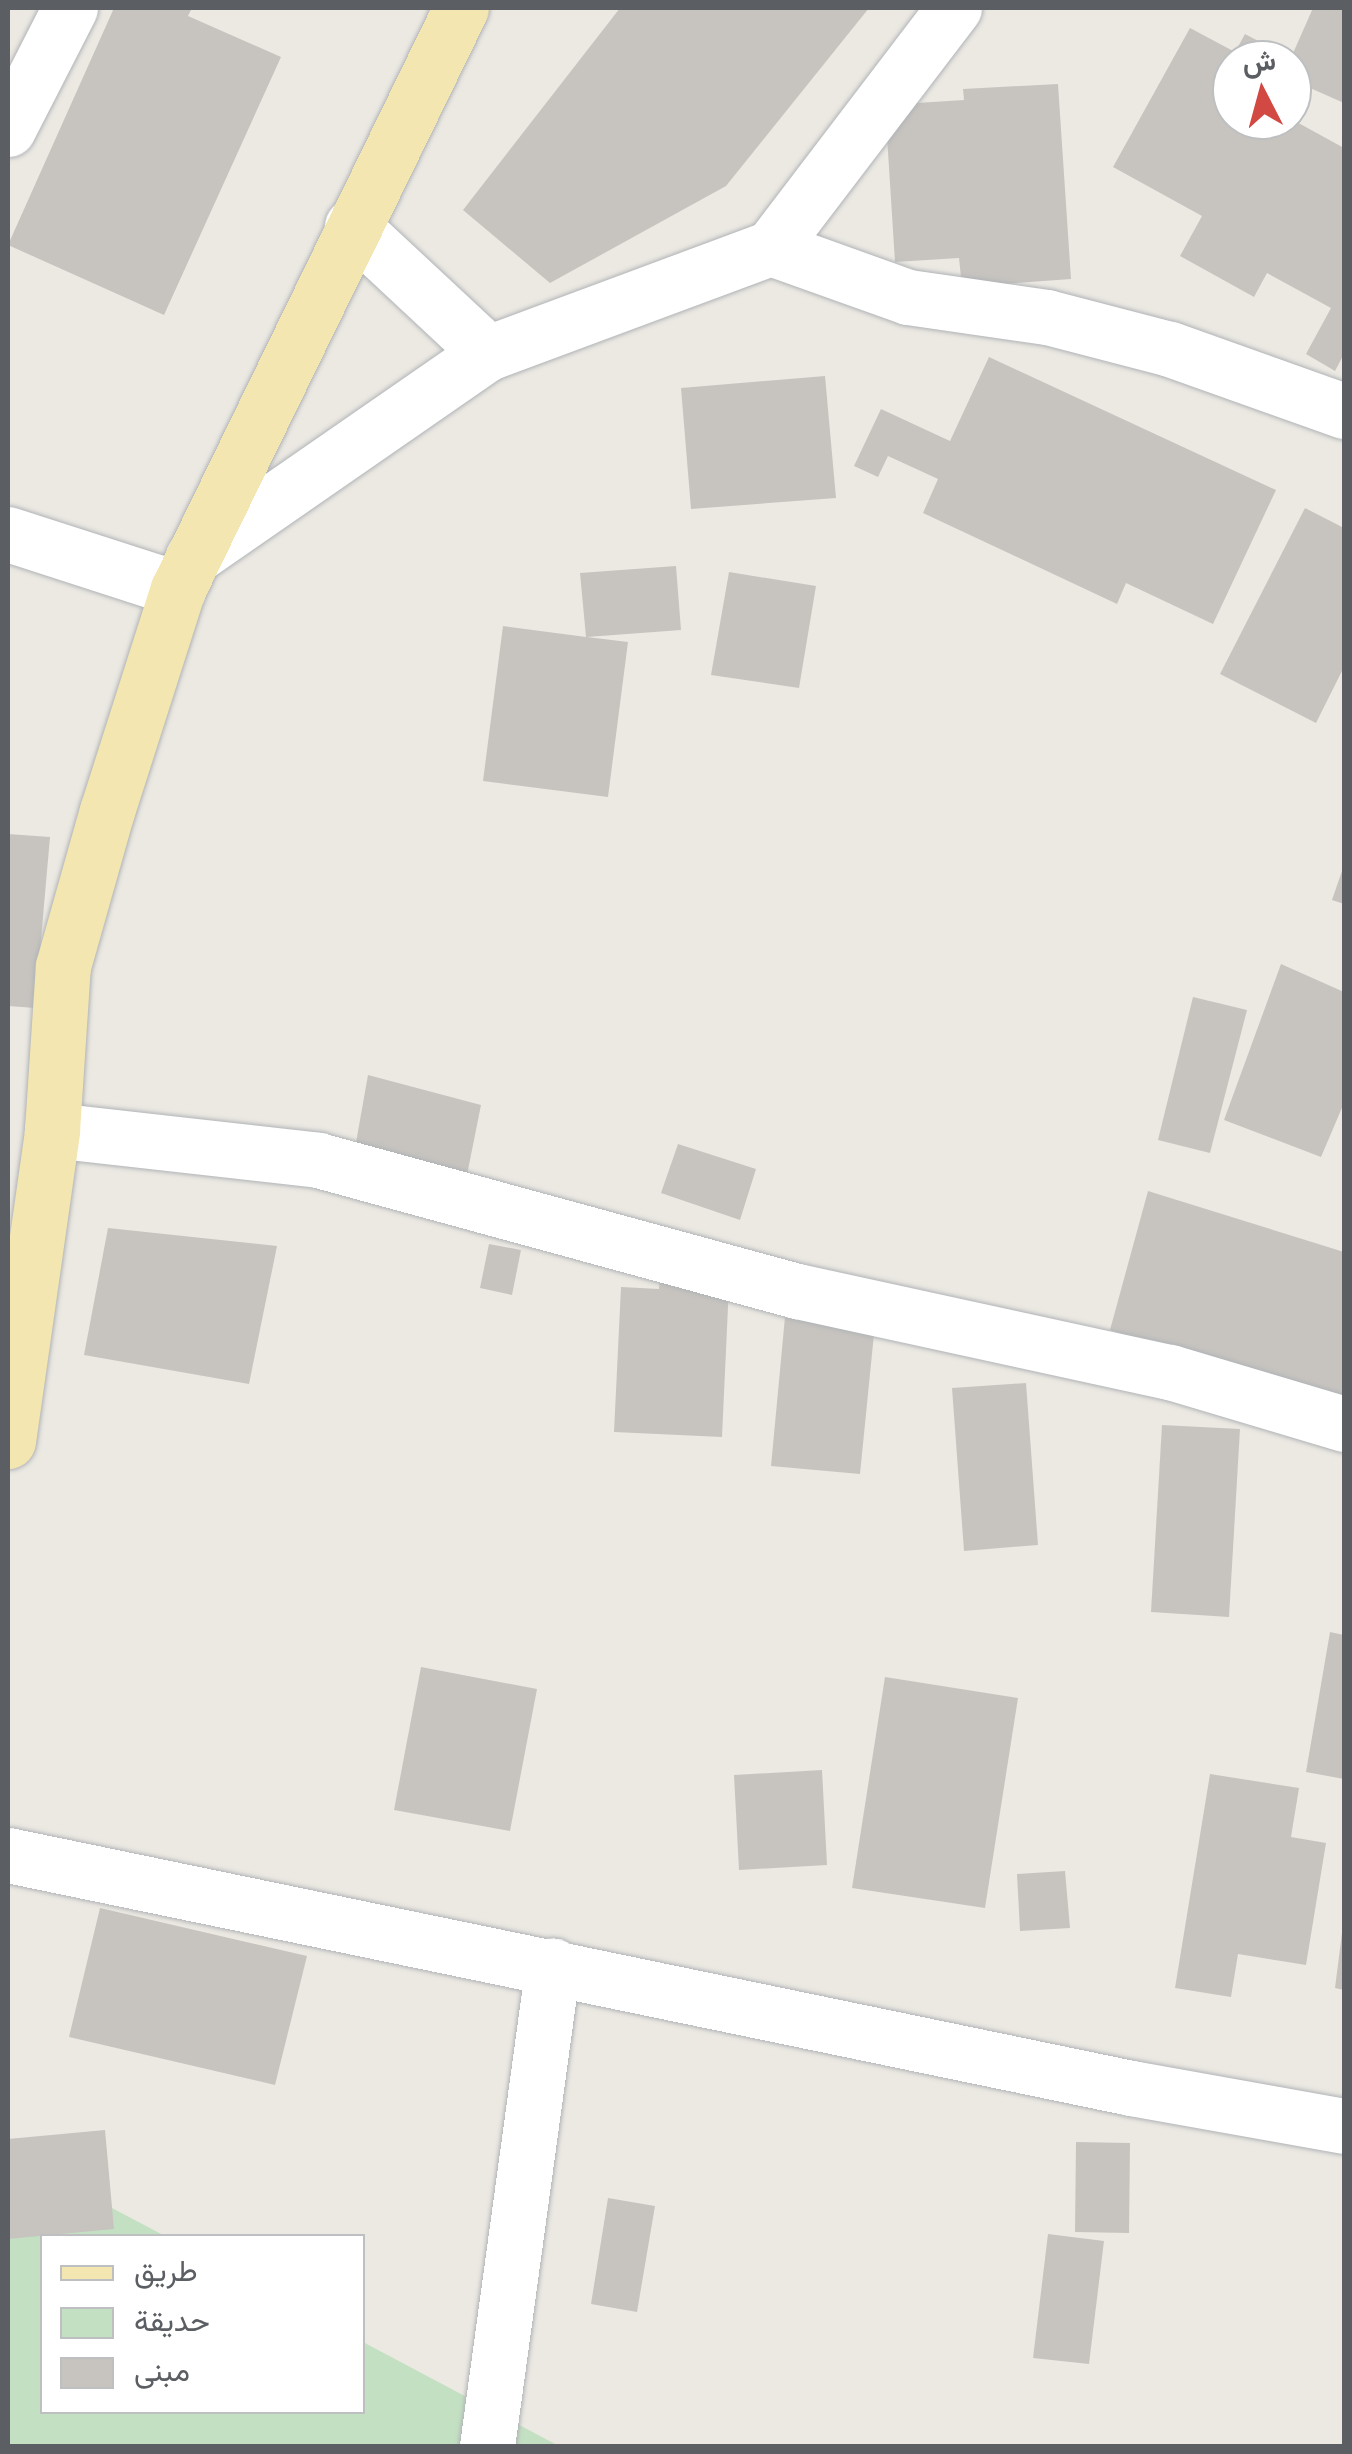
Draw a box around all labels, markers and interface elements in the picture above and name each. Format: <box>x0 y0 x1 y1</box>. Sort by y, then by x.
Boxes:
north arrow <box>1212 40 1312 140</box>
text: ش <box>1240 41 1278 83</box>
legend <box>40 2234 365 2414</box>
text: طريق <box>134 2251 198 2292</box>
text: حديقة <box>134 2301 210 2342</box>
text: مبنى <box>134 2351 190 2392</box>

